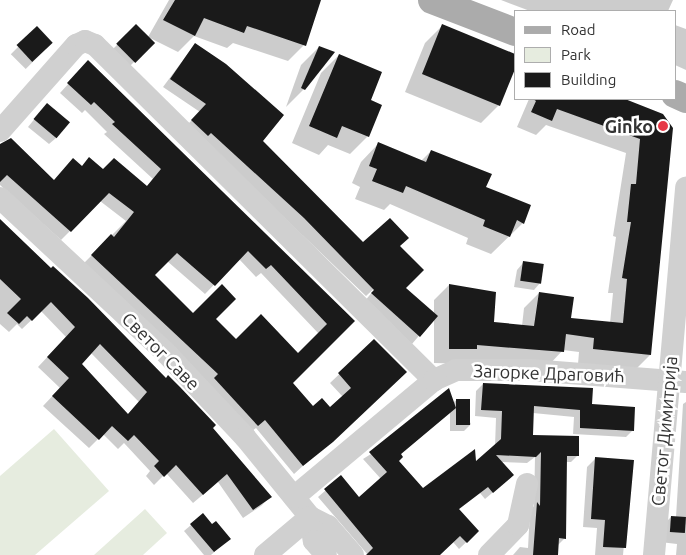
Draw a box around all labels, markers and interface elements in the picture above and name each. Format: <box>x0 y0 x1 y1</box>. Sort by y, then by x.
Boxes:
legend <box>514 10 676 100</box>
text: Road <box>561 21 596 38</box>
text: Park <box>561 46 591 63</box>
text: Building <box>561 71 616 88</box>
place label: Ginko <box>605 115 653 137</box>
marker: Ginko <box>657 120 669 132</box>
street label: Светог Саве <box>118 308 204 394</box>
street label: Светог Димитрија <box>647 355 681 507</box>
street label: Загорке Драговић <box>473 360 625 386</box>

